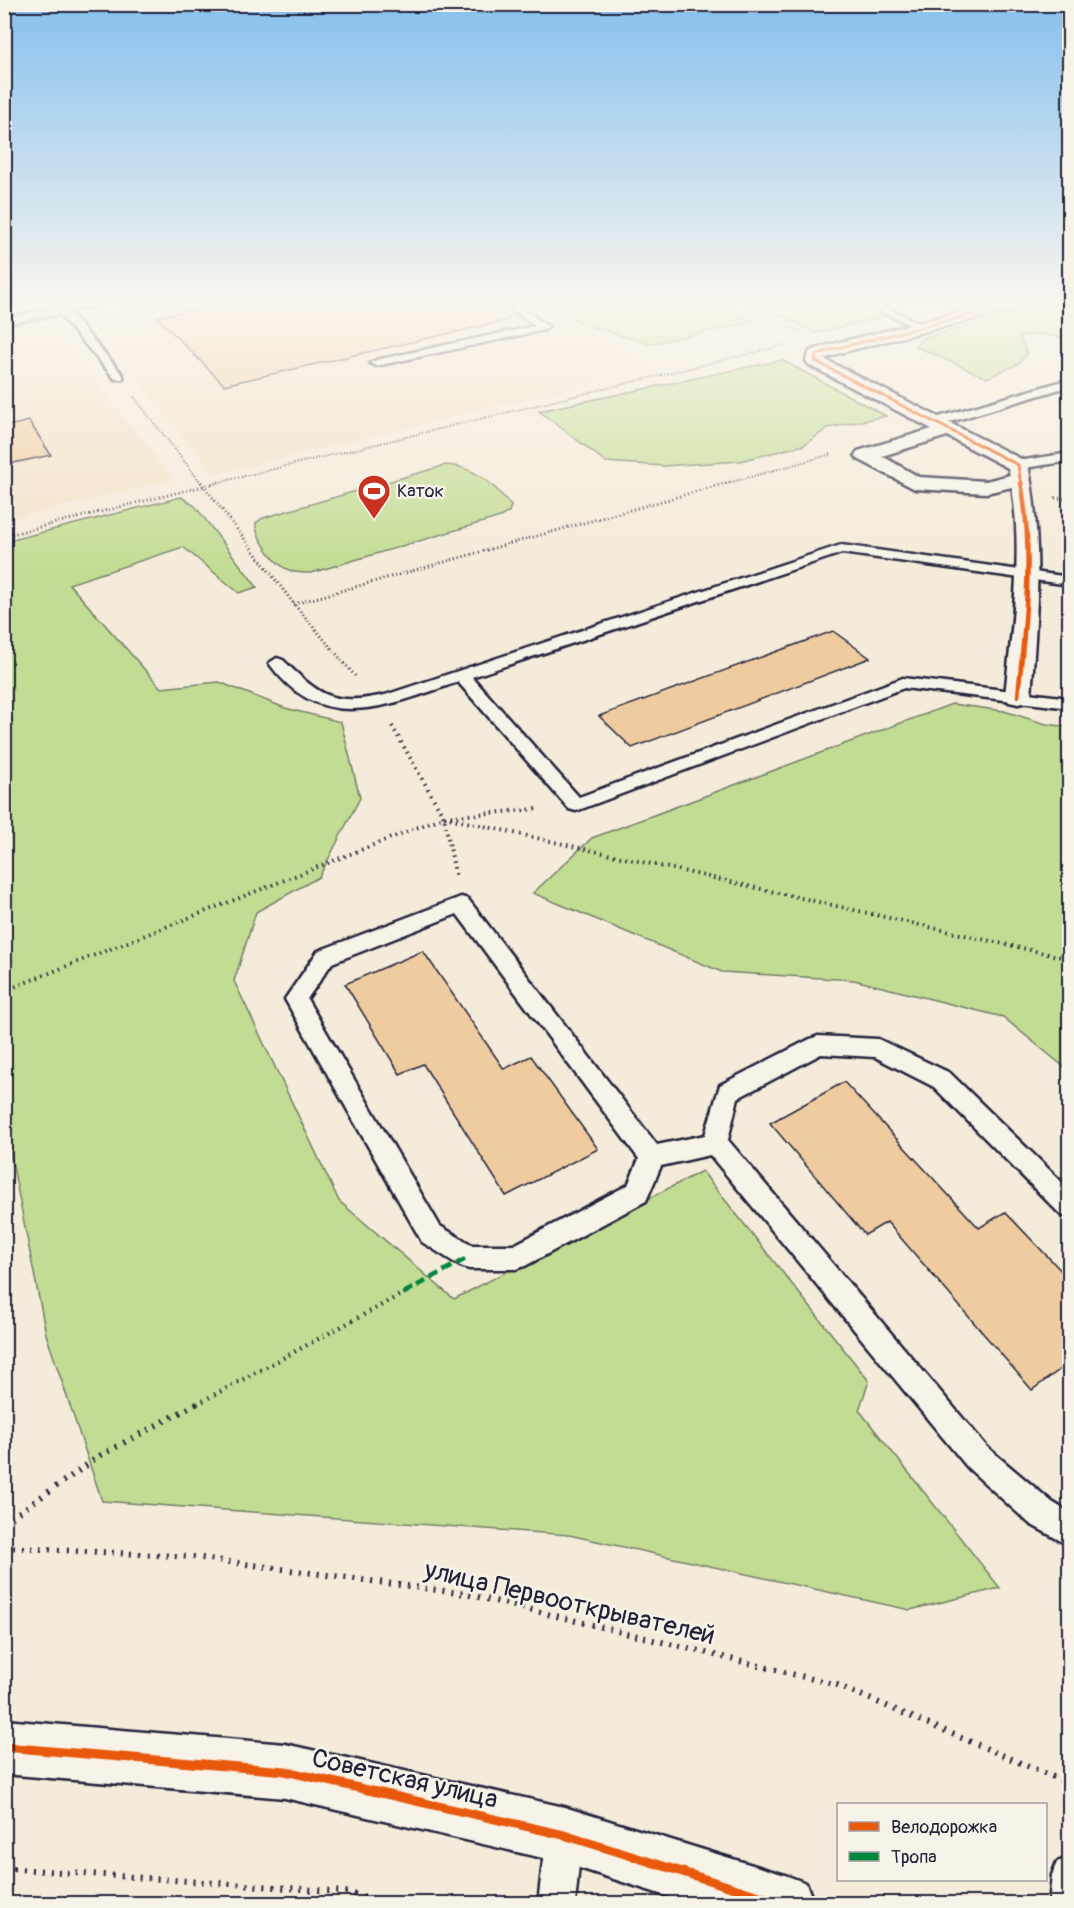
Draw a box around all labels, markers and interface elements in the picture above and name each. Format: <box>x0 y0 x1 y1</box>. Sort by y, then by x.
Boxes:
sports icon: Каток <box>356 473 392 520</box>
place label: Каток <box>397 480 444 503</box>
street label: улица Первооткрывателей <box>421 1554 718 1652</box>
street label: Советская улица <box>309 1742 501 1816</box>
legend <box>837 1803 1047 1881</box>
text: Велодорожка <box>891 1816 997 1839</box>
text: Тропа <box>891 1846 937 1869</box>

